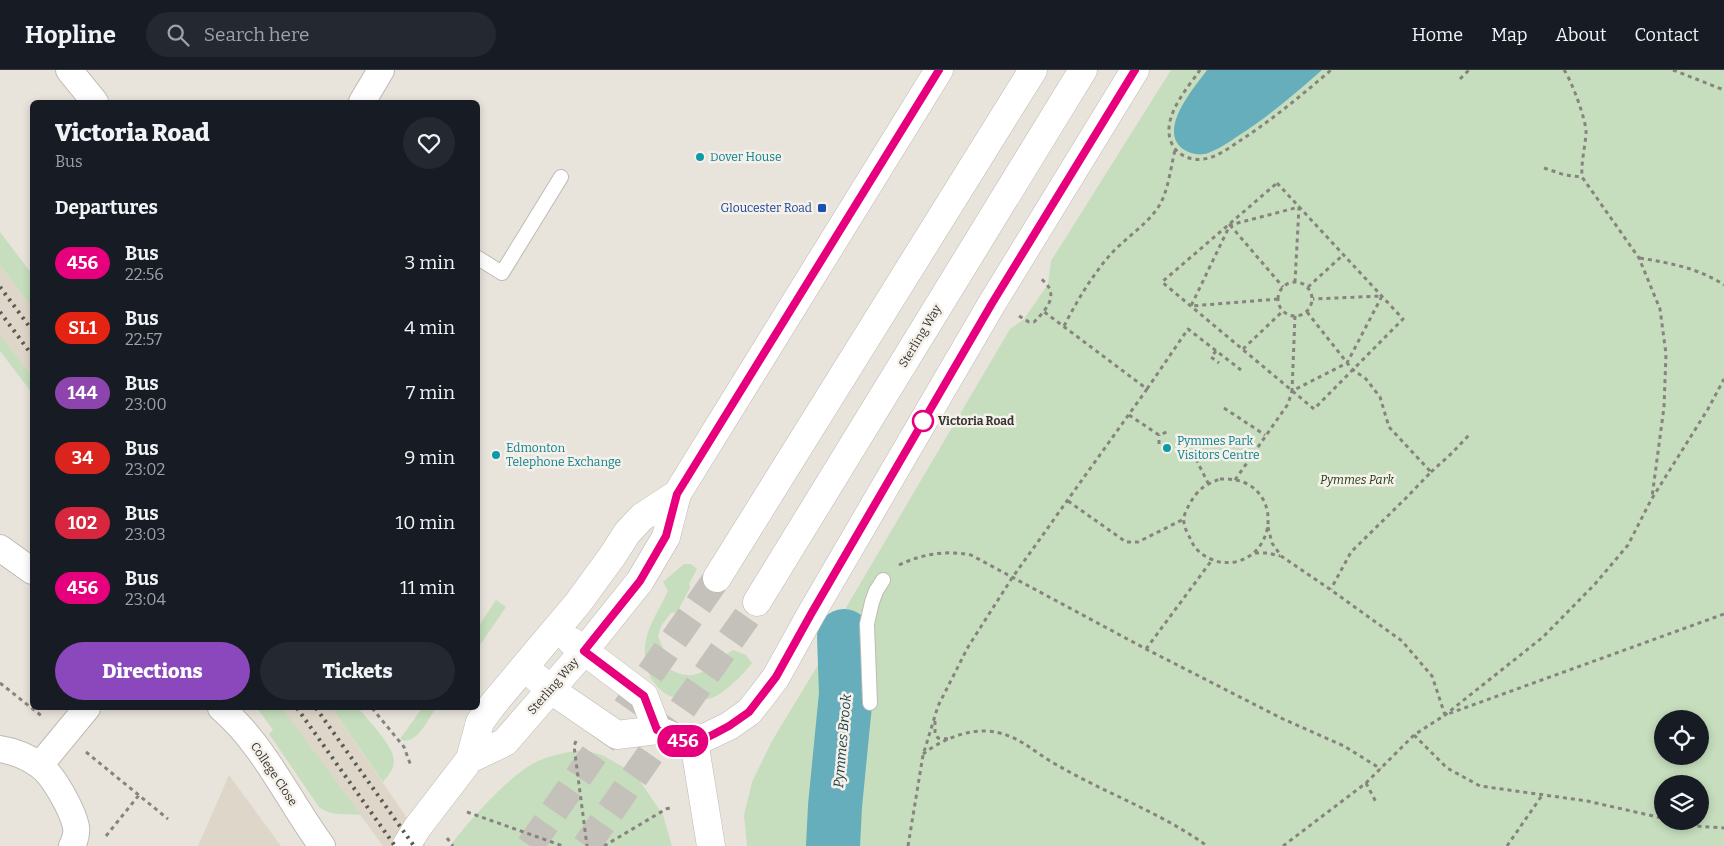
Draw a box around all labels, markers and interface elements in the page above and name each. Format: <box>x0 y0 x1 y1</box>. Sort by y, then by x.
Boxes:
search box <box>146 12 496 57</box>
text: Hopline <box>25 21 116 49</box>
icon: search <box>164 21 192 49</box>
text: Search here <box>204 23 309 46</box>
text: Home <box>1412 24 1463 46</box>
text: Map <box>1491 24 1527 46</box>
text: About <box>1555 24 1606 46</box>
text: Contact <box>1634 24 1699 46</box>
button: heart <box>403 117 455 169</box>
text: Victoria Road <box>55 119 210 147</box>
place label: Dover House <box>710 150 782 164</box>
marker: Dover House <box>694 151 706 163</box>
text: Bus <box>55 152 83 171</box>
text: Departures <box>55 196 158 219</box>
place label: Gloucester Road <box>721 201 812 215</box>
marker: Gloucester Road <box>816 202 828 214</box>
text: Bus <box>125 242 159 265</box>
text: 3 min <box>405 251 455 274</box>
text: 456 <box>67 252 98 274</box>
text: 22:56 <box>125 265 164 284</box>
street label: Sterling Way <box>896 302 944 370</box>
text: Bus <box>125 307 159 330</box>
text: 4 min <box>404 316 455 339</box>
text: SL1 <box>68 317 97 339</box>
text: 22:57 <box>125 330 162 349</box>
text: Bus <box>125 372 159 395</box>
text: 7 min <box>406 381 455 404</box>
text: 144 <box>68 382 97 404</box>
text: 23:00 <box>125 395 167 414</box>
marker: Victoria Road <box>912 410 934 432</box>
place label: Victoria Road <box>938 414 1015 428</box>
place label: Pymmes Park Visitors Centre <box>1177 434 1260 462</box>
text: Bus <box>125 437 159 460</box>
place label: Edmonton Telephone Exchange <box>506 441 621 469</box>
marker: Pymmes Park Visitors Centre <box>1161 442 1173 454</box>
text: 9 min <box>404 446 455 469</box>
text: 34 <box>72 447 93 469</box>
marker: Edmonton Telephone Exchange <box>490 449 502 461</box>
text: 23:02 <box>125 460 165 479</box>
park label: Pymmes Park <box>1320 473 1394 487</box>
text: Bus <box>125 502 159 525</box>
text: 10 min <box>395 511 455 534</box>
text: 102 <box>68 512 97 534</box>
text: 23:03 <box>125 525 166 544</box>
text: Bus <box>125 567 159 590</box>
text: 11 min <box>400 576 455 599</box>
text: 456 <box>67 577 98 599</box>
text: 23:04 <box>125 590 166 609</box>
button: Directions <box>55 642 250 700</box>
button: Tickets <box>260 642 455 700</box>
street label: Sterling Way <box>525 654 582 717</box>
water label: Pymmes Brook <box>830 693 855 789</box>
map controls <box>1654 710 1709 830</box>
button: locate <box>1654 710 1709 765</box>
line badge: 456 <box>654 725 712 757</box>
text: 456 <box>667 730 699 752</box>
street label: College Close <box>248 740 300 808</box>
button: layers <box>1654 775 1709 830</box>

